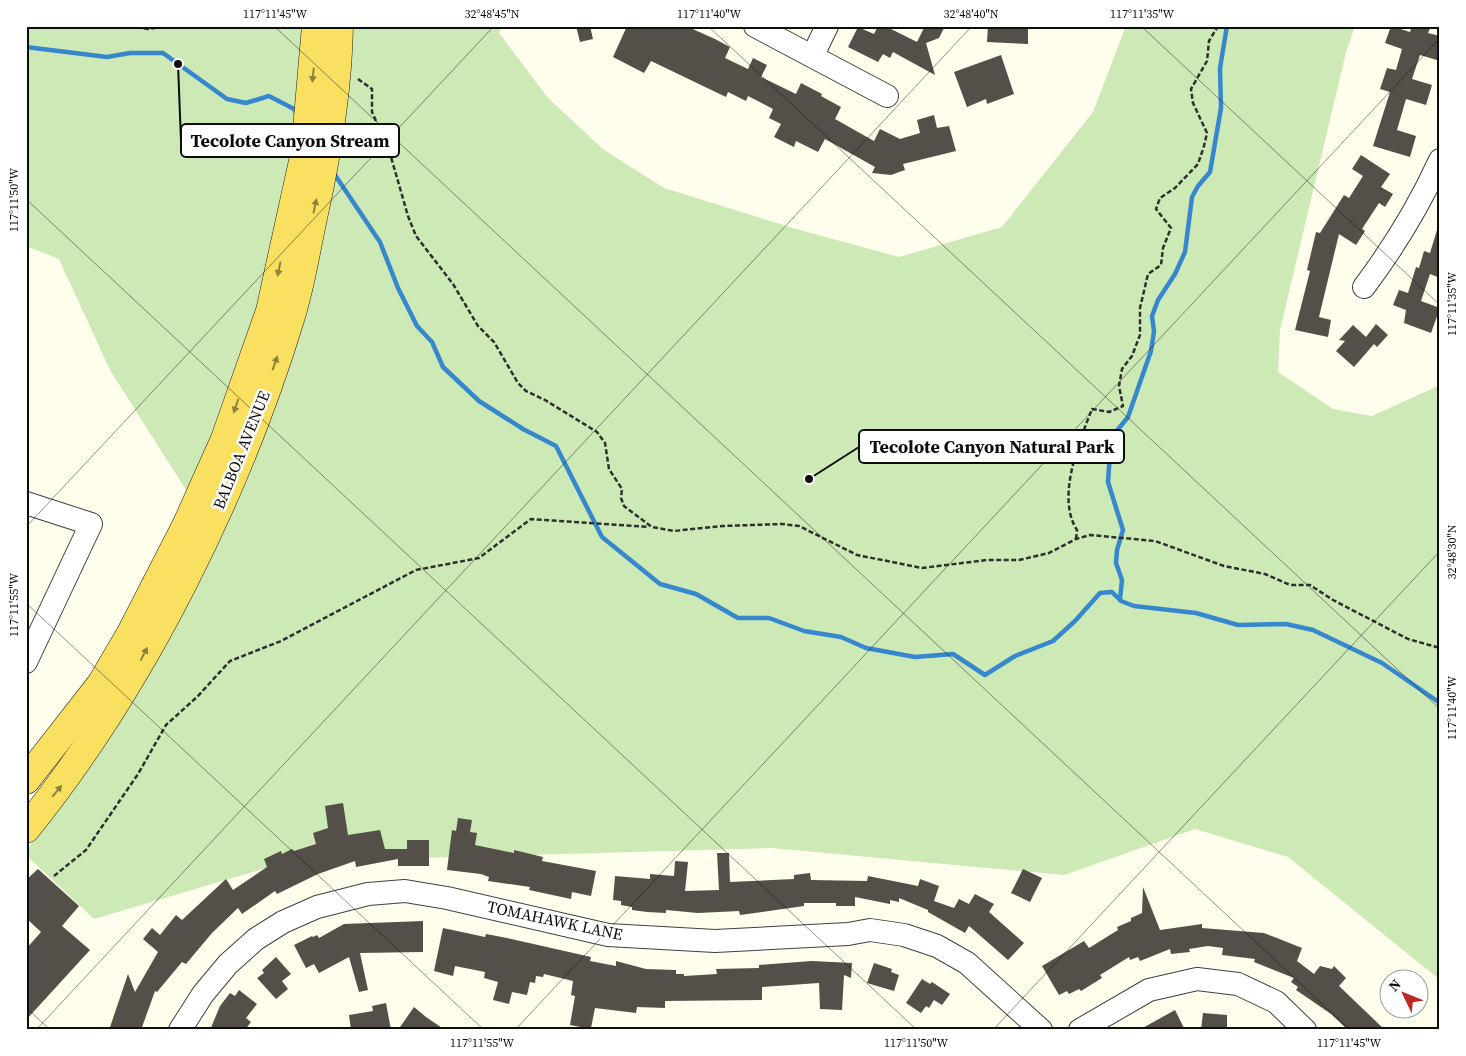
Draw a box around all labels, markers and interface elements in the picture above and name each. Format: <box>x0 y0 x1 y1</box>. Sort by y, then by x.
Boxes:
text: 117°11'45"W <box>243 6 307 22</box>
text: 32°48'45"N <box>464 6 520 22</box>
text: 117°11'40"W <box>677 6 741 22</box>
text: 32°48'40"N <box>943 6 999 22</box>
text: 117°11'35"W <box>1110 6 1174 22</box>
one-way arrow <box>309 67 317 83</box>
callout: Tecolote Canyon Stream <box>181 124 399 157</box>
text: Tecolote Canyon Stream <box>191 128 389 153</box>
text: 117°11'50"W <box>6 168 22 232</box>
one-way arrow <box>312 197 320 213</box>
one-way arrow <box>275 262 283 277</box>
text: 117°11'35"W <box>1444 272 1460 336</box>
one-way arrow <box>271 355 279 370</box>
street label: BALBOA AVENUE <box>207 387 275 512</box>
one-way arrow <box>232 399 240 414</box>
callout: Tecolote Canyon Natural Park <box>859 430 1124 463</box>
text: Tecolote Canyon Natural Park <box>869 434 1115 459</box>
text: 32°48'30"N <box>1444 524 1460 580</box>
text: 117°11'55"W <box>6 573 22 637</box>
one-way arrow <box>140 647 148 661</box>
text: 117°11'40"W <box>1444 676 1460 740</box>
one-way arrow <box>51 785 62 798</box>
street label: TOMAHAWK LANE <box>485 895 625 945</box>
north arrow <box>1378 968 1428 1018</box>
text: N <box>1384 975 1405 996</box>
text: 117°11'55"W <box>450 1035 514 1051</box>
text: 117°11'50"W <box>884 1035 948 1051</box>
text: 117°11'45"W <box>1317 1035 1381 1051</box>

